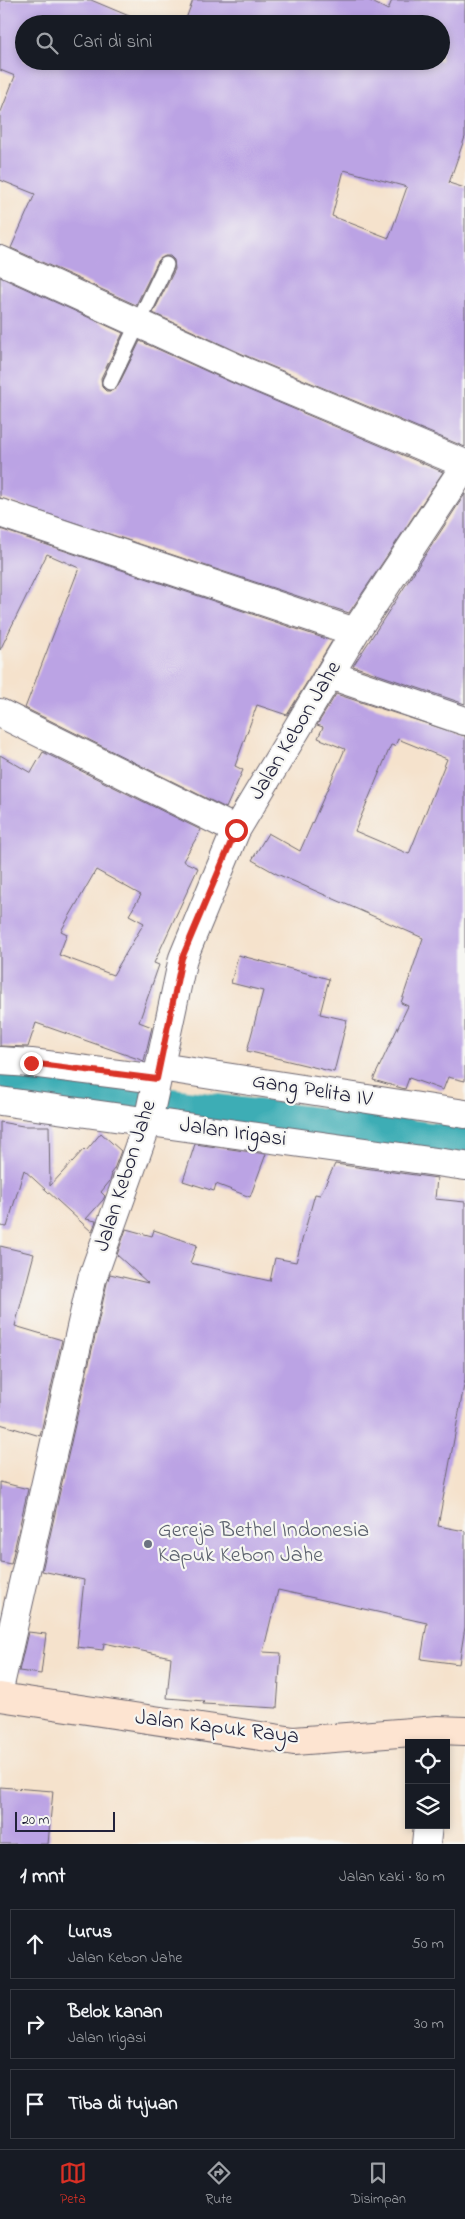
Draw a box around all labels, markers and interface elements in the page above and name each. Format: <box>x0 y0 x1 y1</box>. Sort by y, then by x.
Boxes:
search box <box>15 15 450 70</box>
icon: search <box>33 29 61 57</box>
text: Cari di sini <box>73 29 152 56</box>
street label: Jalan Kebon Jahe <box>242 655 350 807</box>
route start <box>225 819 248 842</box>
route end <box>20 1052 43 1075</box>
street label: Gang Pelita IV <box>250 1066 375 1117</box>
street label: Jalan Kebon Jahe <box>86 1096 166 1256</box>
street label: Jalan Irigasi <box>177 1110 288 1157</box>
place label: Gereja Bethel Indonesia Kapuk Kebon Jahe <box>158 1515 369 1572</box>
marker: Gereja Bethel Indonesia Kapuk Kebon Jahe <box>142 1538 154 1550</box>
street label: Jalan Kapuk Raya <box>133 1702 301 1755</box>
map controls <box>405 1739 450 1829</box>
button: locate <box>405 1739 450 1784</box>
button: layers <box>405 1784 450 1829</box>
scale bar <box>15 1809 115 1832</box>
text: 20 m <box>22 1810 49 1831</box>
text: 1 mnt <box>20 1862 66 1892</box>
text: Jalan kaki · 80 m <box>339 1865 445 1889</box>
text: Lurus <box>68 1919 112 1946</box>
icon: ahead <box>21 1930 49 1958</box>
text: 50 m <box>412 1932 444 1956</box>
text: Jalan Kebon Jahe <box>68 1946 182 1970</box>
text: Belok kanan <box>68 1999 162 2026</box>
icon: right <box>21 2010 49 2038</box>
text: 30 m <box>414 2012 444 2036</box>
text: Jalan Irigasi <box>68 2026 146 2050</box>
icon: arrive <box>21 2090 49 2118</box>
text: Tiba di tujuan <box>68 2091 178 2118</box>
tab: Peta <box>59 2159 87 2210</box>
tab: Rute <box>205 2159 233 2210</box>
tab: Disimpan <box>351 2159 406 2210</box>

